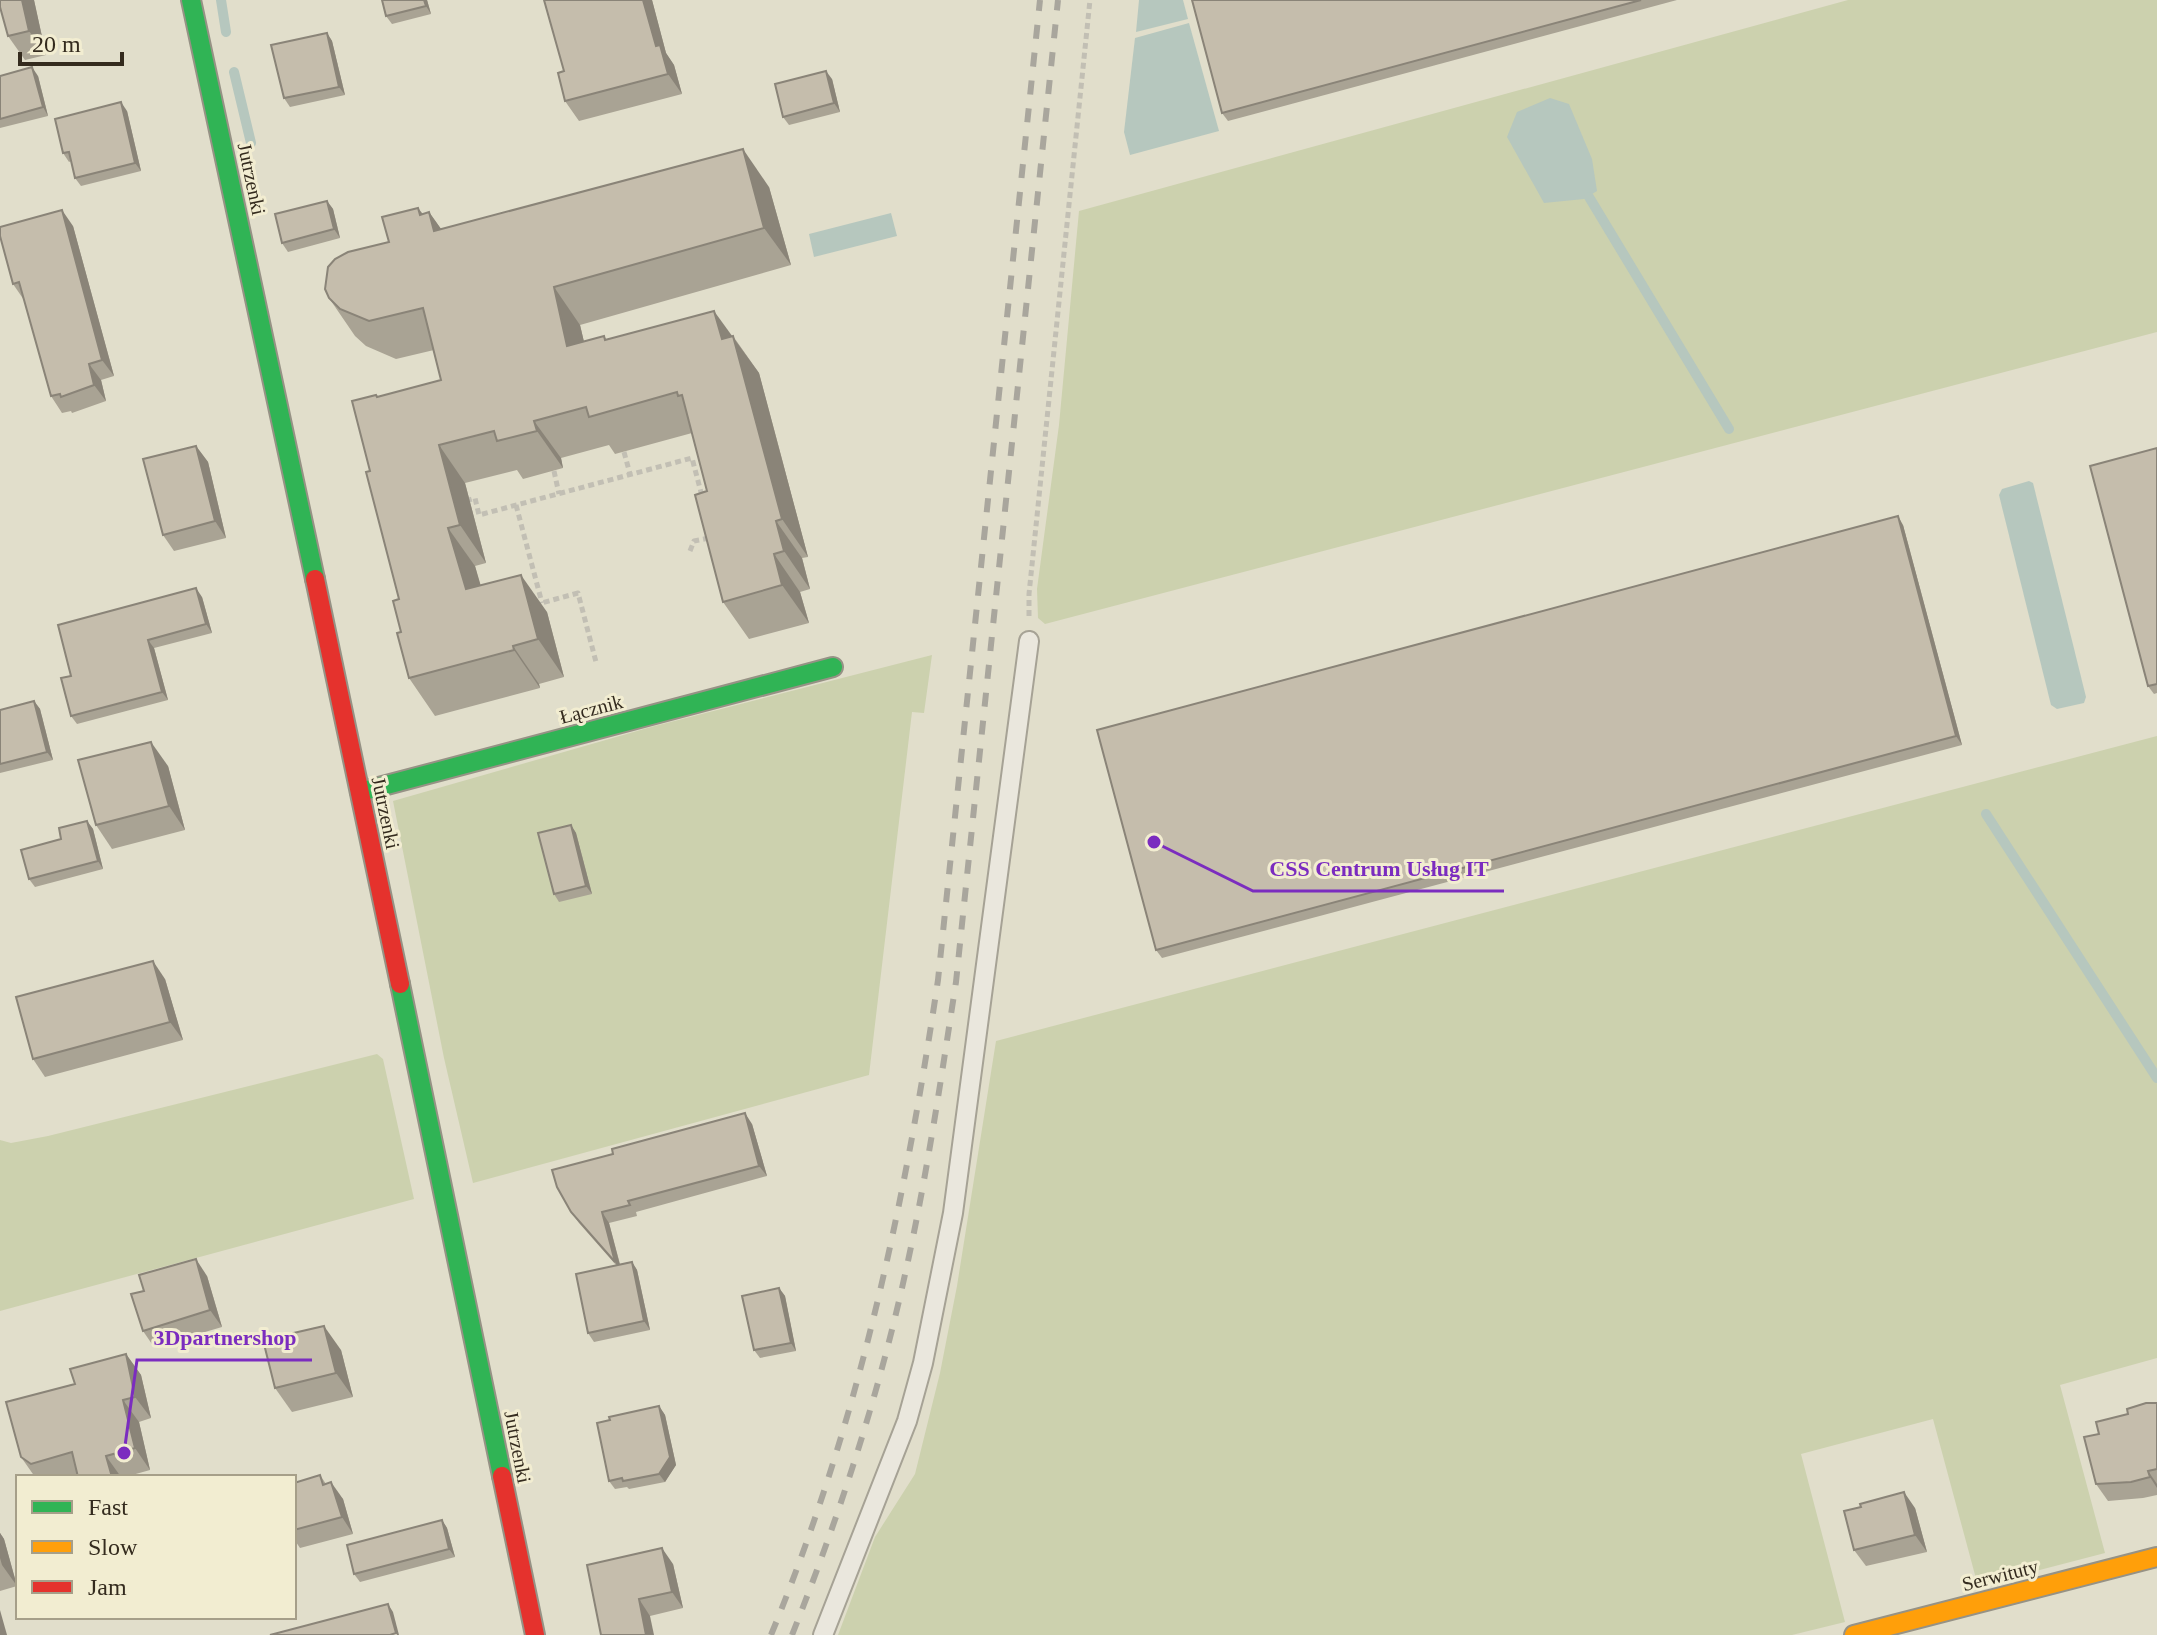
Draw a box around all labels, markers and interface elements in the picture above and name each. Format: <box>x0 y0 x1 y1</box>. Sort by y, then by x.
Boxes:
scale bar <box>20 16 122 66</box>
text: 20 m <box>32 31 81 57</box>
street label: Jutrzenki <box>234 141 270 218</box>
street label: Łącznik <box>557 690 625 729</box>
street label: Jutrzenki <box>368 775 404 852</box>
callout: CSS Centrum Usług IT <box>1253 845 1504 891</box>
text: CSS Centrum Usług IT <box>1269 856 1489 881</box>
callout: 3Dpartnershop <box>137 1314 312 1360</box>
text: 3Dpartnershop <box>153 1325 297 1350</box>
street label: Jutrzenki <box>500 1409 536 1486</box>
legend <box>16 1475 296 1619</box>
text: Fast <box>88 1494 128 1520</box>
text: Slow <box>88 1534 138 1560</box>
street label: Serwituty <box>1960 1555 2041 1596</box>
text: Jam <box>88 1574 127 1600</box>

